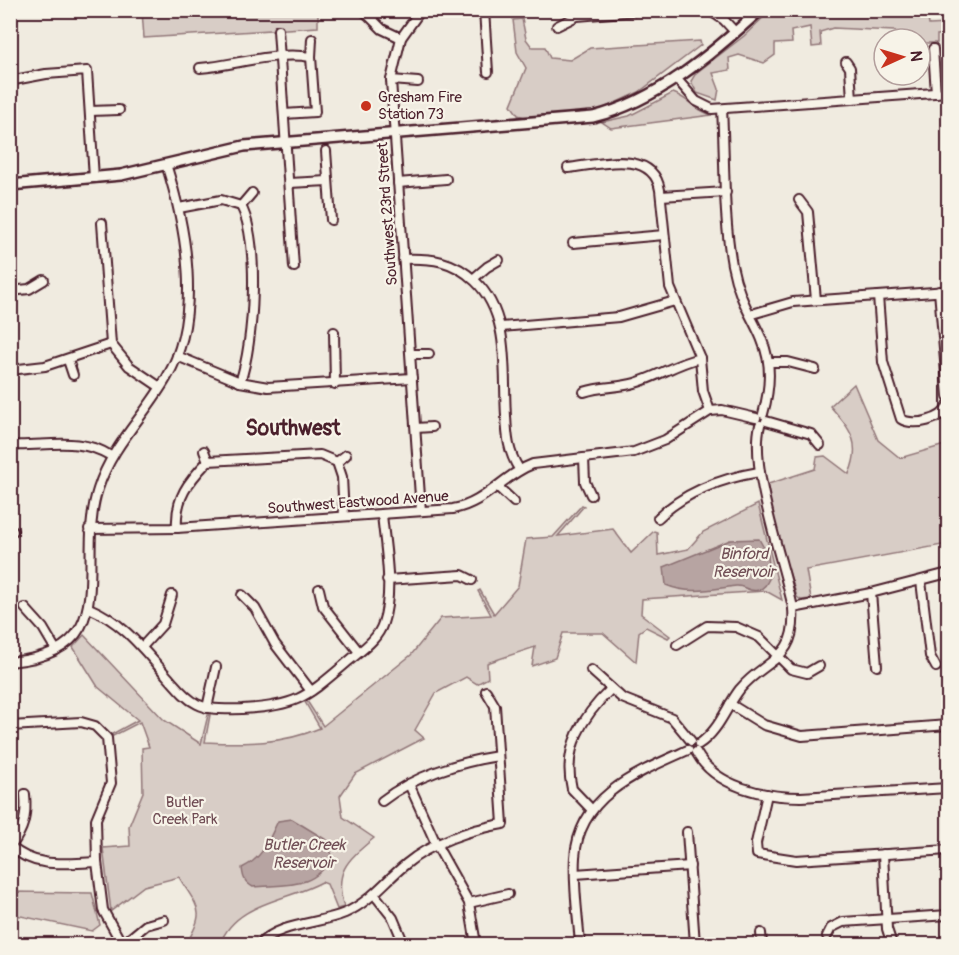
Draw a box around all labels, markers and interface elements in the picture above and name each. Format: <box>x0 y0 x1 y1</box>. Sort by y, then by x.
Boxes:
north arrow <box>872 27 932 87</box>
text: N <box>906 50 926 62</box>
place label: Gresham Fire Station 73 <box>378 88 462 124</box>
marker: Gresham Fire Station 73 <box>359 99 373 113</box>
street label: Southwest 23rd Street <box>373 141 402 286</box>
district label: Southwest <box>246 415 341 442</box>
street label: Southwest Eastwood Avenue <box>267 487 450 518</box>
water label: Binford Reservoir <box>713 544 777 582</box>
park label: Butler Creek Park <box>153 793 218 829</box>
water label: Butler Creek Reservoir <box>263 835 346 873</box>

